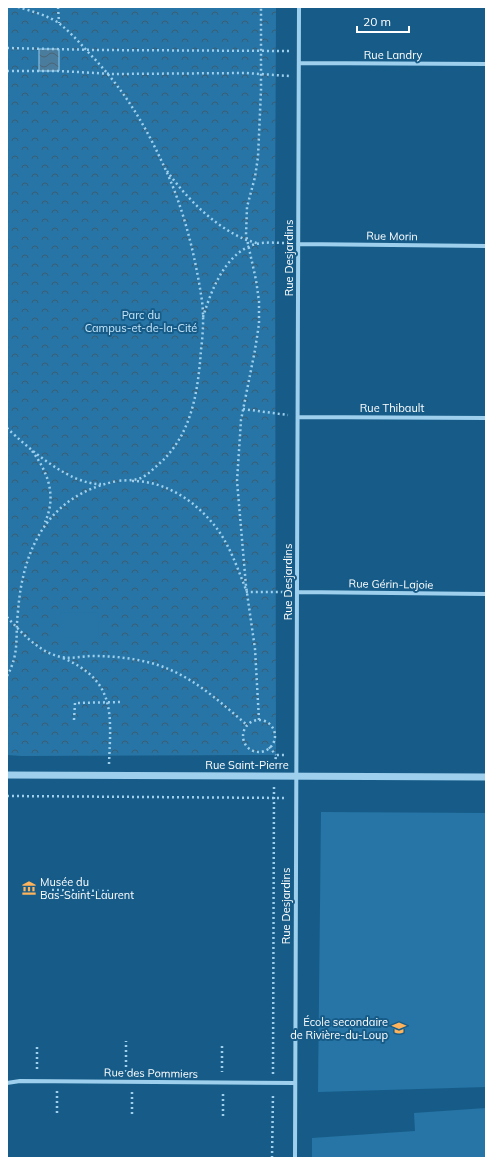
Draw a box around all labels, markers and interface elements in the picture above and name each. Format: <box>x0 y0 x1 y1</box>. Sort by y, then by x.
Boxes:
scale bar <box>357 8 409 34</box>
text: 20 m <box>363 14 391 29</box>
street label: Rue Landry <box>364 48 422 62</box>
street label: Rue Desjardins <box>282 220 296 296</box>
street label: Rue Morin <box>366 229 418 243</box>
park label: Parc du Campus-et-de-la-Cité <box>85 308 197 335</box>
street label: Rue Thibault <box>360 401 424 415</box>
street label: Rue Desjardins <box>281 544 295 620</box>
street label: Rue Gérin-Lajoie <box>349 576 433 592</box>
street label: Rue Saint-Pierre <box>205 758 289 772</box>
street label: Rue Desjardins <box>279 868 293 944</box>
place label: Musée du Bas-Saint-Laurent <box>40 875 134 902</box>
museum icon: Musée du Bas-Saint-Laurent <box>21 880 37 896</box>
place label: École secondaire de Rivière-du-Loup <box>290 1015 388 1042</box>
school or university icon: École secondaire de Rivière-du-Loup <box>391 1020 407 1036</box>
street label: Rue des Pommiers <box>104 1065 198 1081</box>

